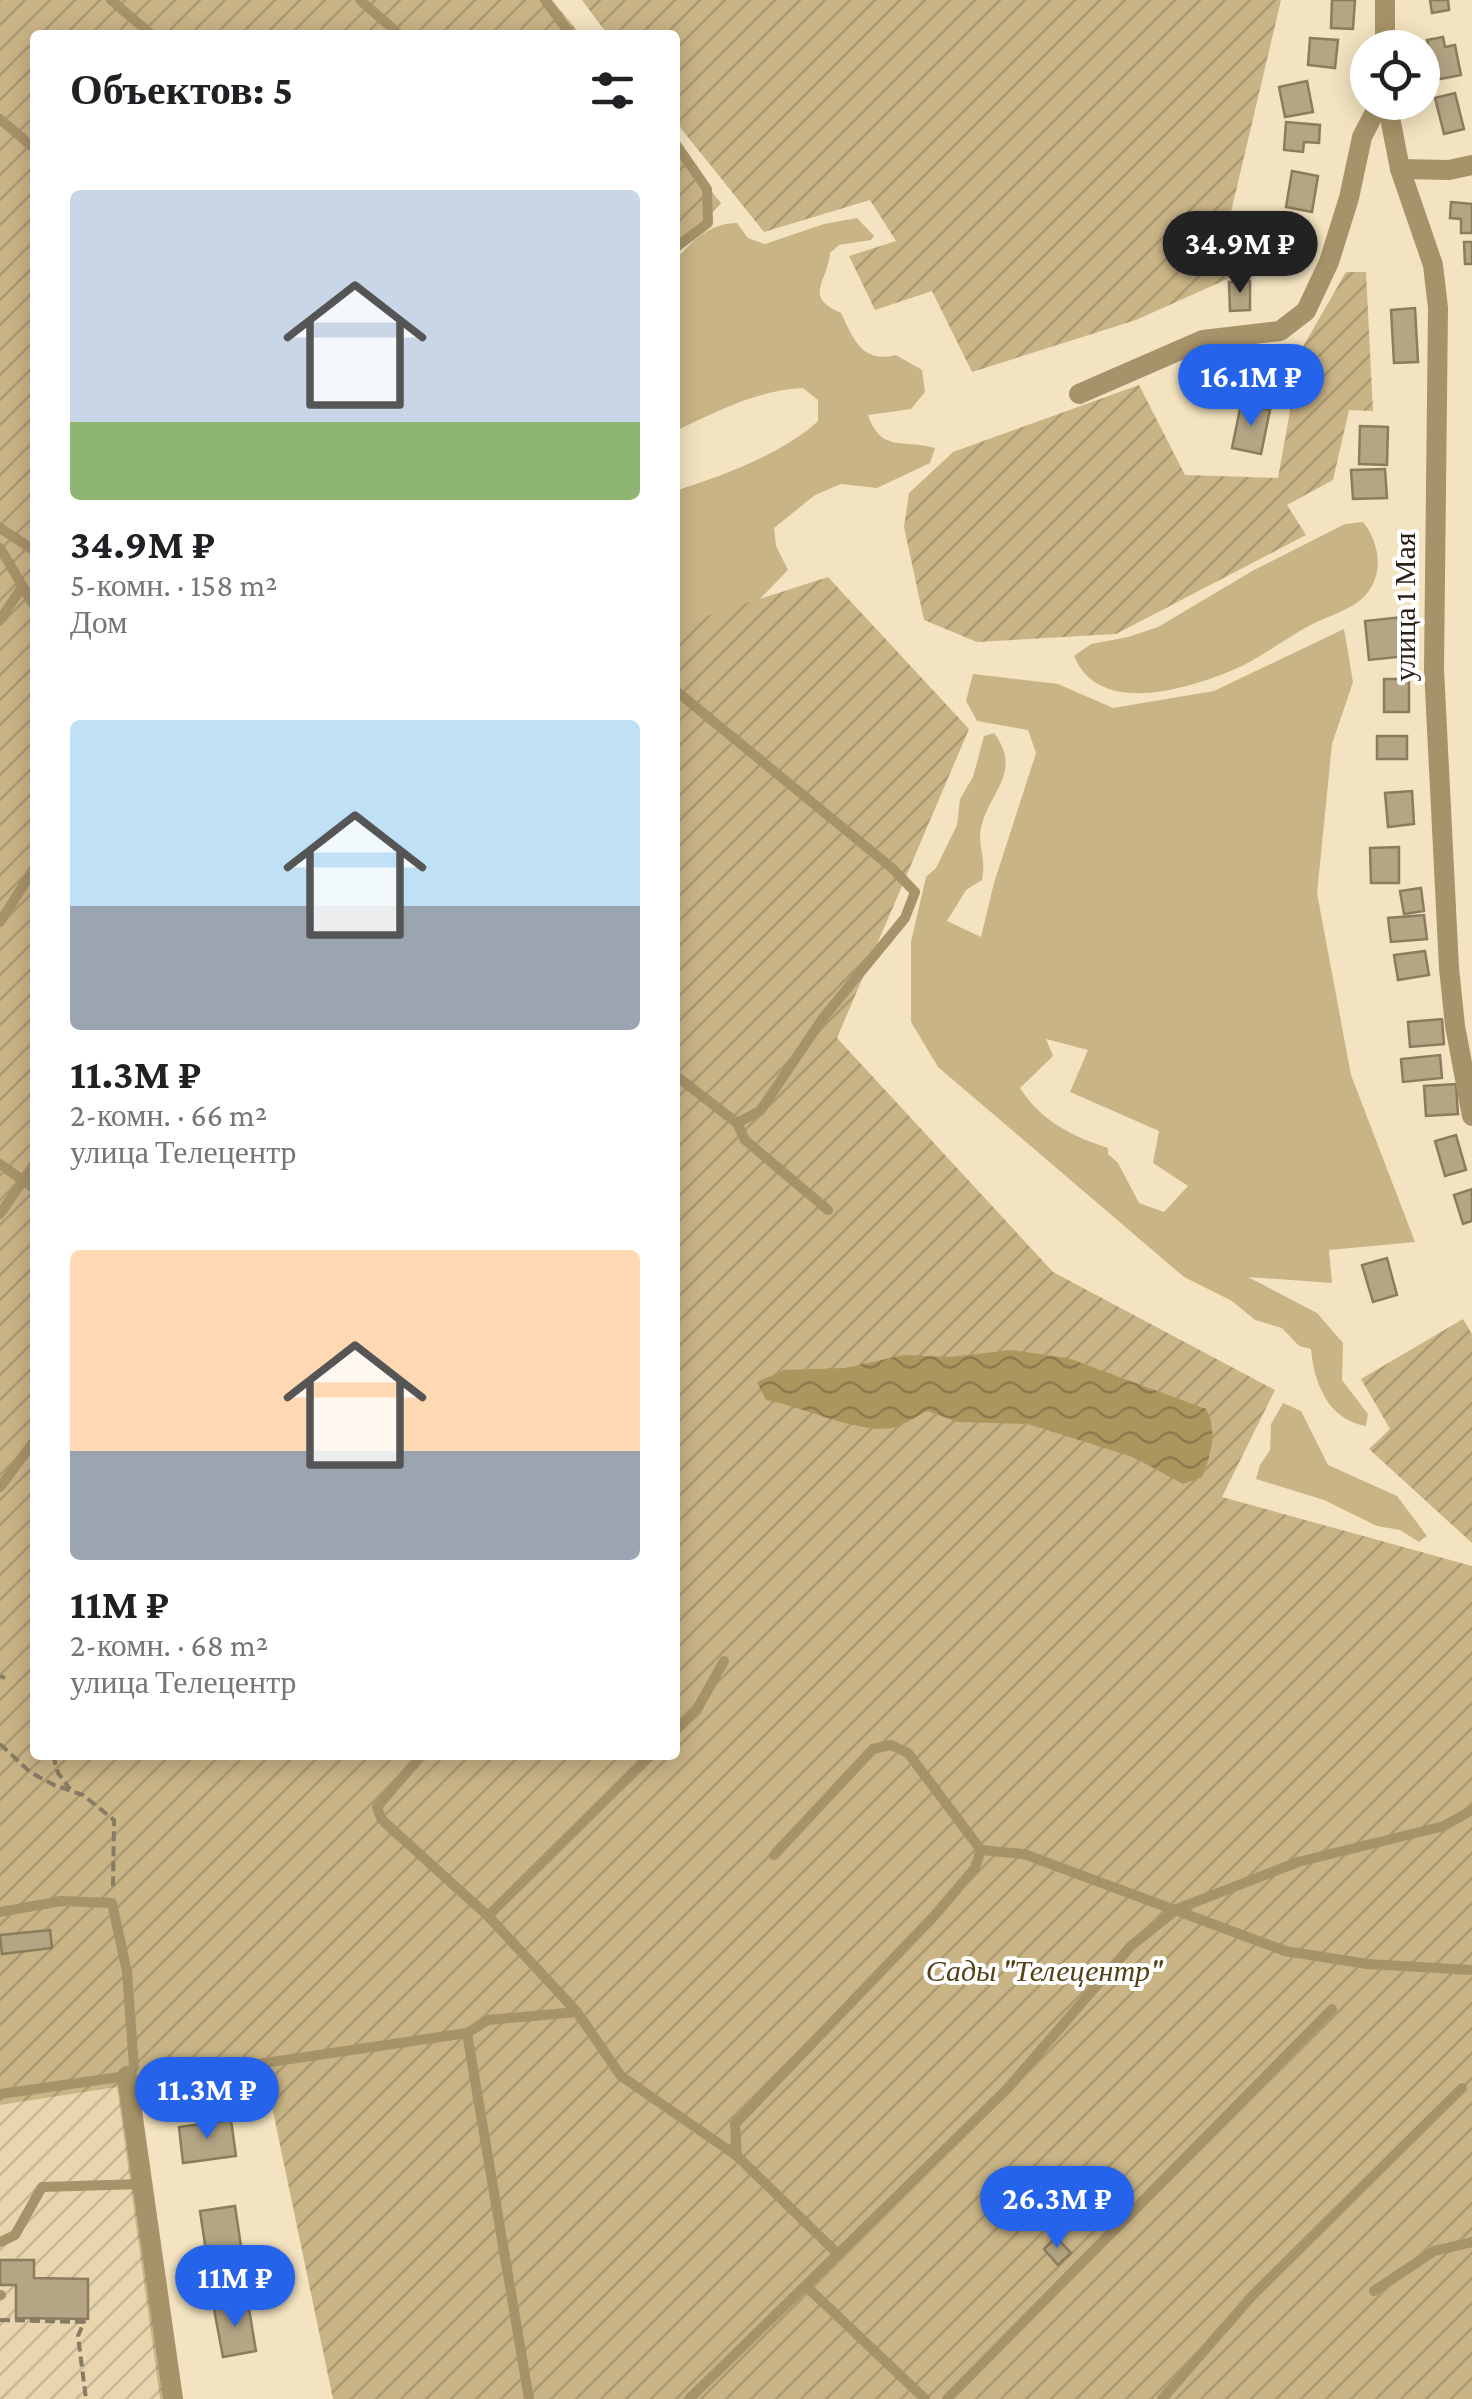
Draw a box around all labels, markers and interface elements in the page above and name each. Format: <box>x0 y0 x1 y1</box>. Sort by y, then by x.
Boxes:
map controls <box>1350 30 1440 120</box>
button: locate <box>1350 30 1440 120</box>
icon: filters <box>585 63 640 118</box>
text: Объектов: 5 <box>70 66 293 113</box>
pin: 34.9M ₽ <box>1148 211 1332 296</box>
text: 34.9M ₽ <box>1185 225 1295 261</box>
icon: home <box>265 255 445 435</box>
pin: 16.1M ₽ <box>1159 344 1343 429</box>
text: 16.1M ₽ <box>1200 358 1302 394</box>
text: 34.9M ₽ <box>70 520 215 567</box>
street label: улица 1 Мая <box>1388 532 1421 682</box>
text: 5-комн. · 158 m² <box>70 567 278 603</box>
text: Дом <box>70 604 127 640</box>
icon: home <box>265 785 445 965</box>
text: 11.3M ₽ <box>70 1050 202 1097</box>
text: 2-комн. · 66 m² <box>70 1097 267 1133</box>
text: улица Телецентр <box>70 1134 297 1170</box>
icon: home <box>265 1315 445 1495</box>
text: 11M ₽ <box>70 1580 169 1627</box>
text: 2-комн. · 68 m² <box>70 1627 268 1663</box>
text: улица Телецентр <box>70 1664 297 1700</box>
park label: Сады "Телецентр" <box>926 1954 1164 1987</box>
pin: 11.3M ₽ <box>115 2057 299 2142</box>
text: 11.3M ₽ <box>157 2071 257 2107</box>
pin: 26.3M ₽ <box>965 2166 1149 2251</box>
text: 26.3M ₽ <box>1002 2180 1112 2216</box>
pin: 11M ₽ <box>165 2245 305 2330</box>
text: 11M ₽ <box>197 2259 273 2295</box>

